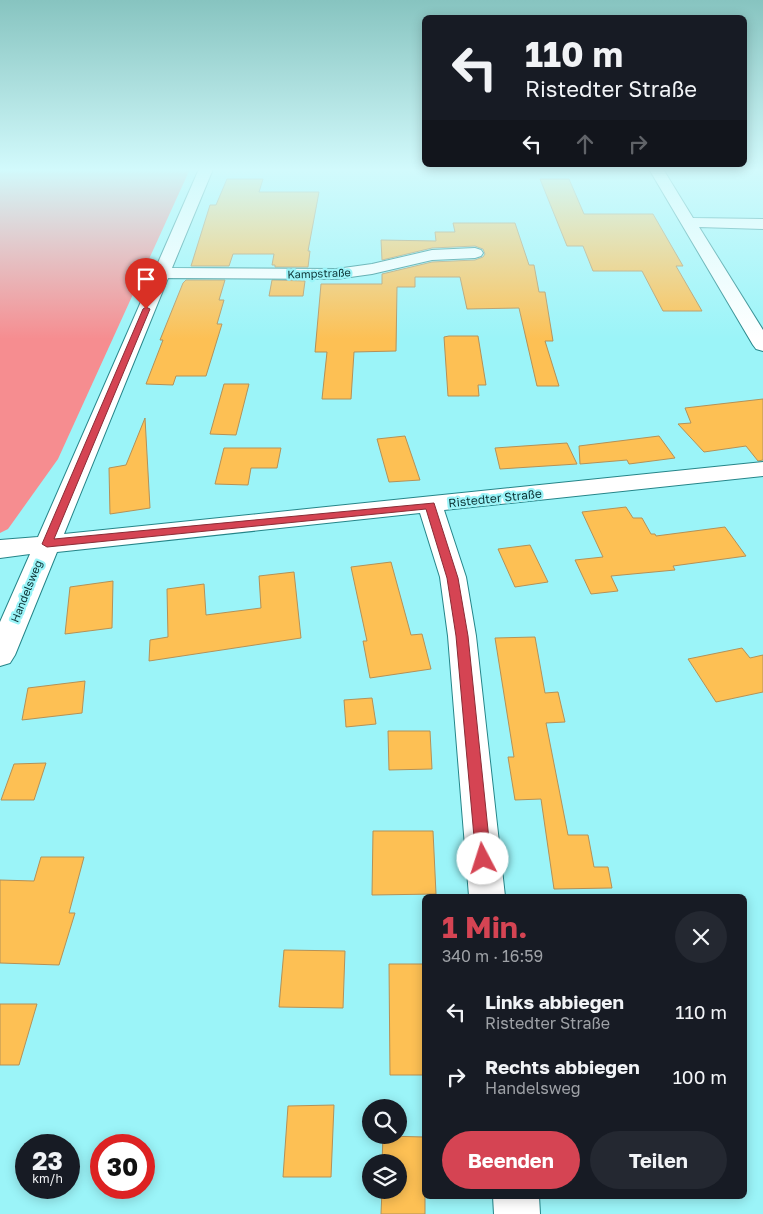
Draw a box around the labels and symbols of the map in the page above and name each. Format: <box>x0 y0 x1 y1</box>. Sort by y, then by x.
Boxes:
pin <box>125 258 167 309</box>
street label: Kampstraße <box>287 265 351 281</box>
street label: Ristedter Straße <box>448 486 542 510</box>
street label: Handelsweg <box>8 558 44 624</box>
position arrow <box>456 832 508 884</box>
speed limit sign: 30 <box>90 1134 155 1199</box>

